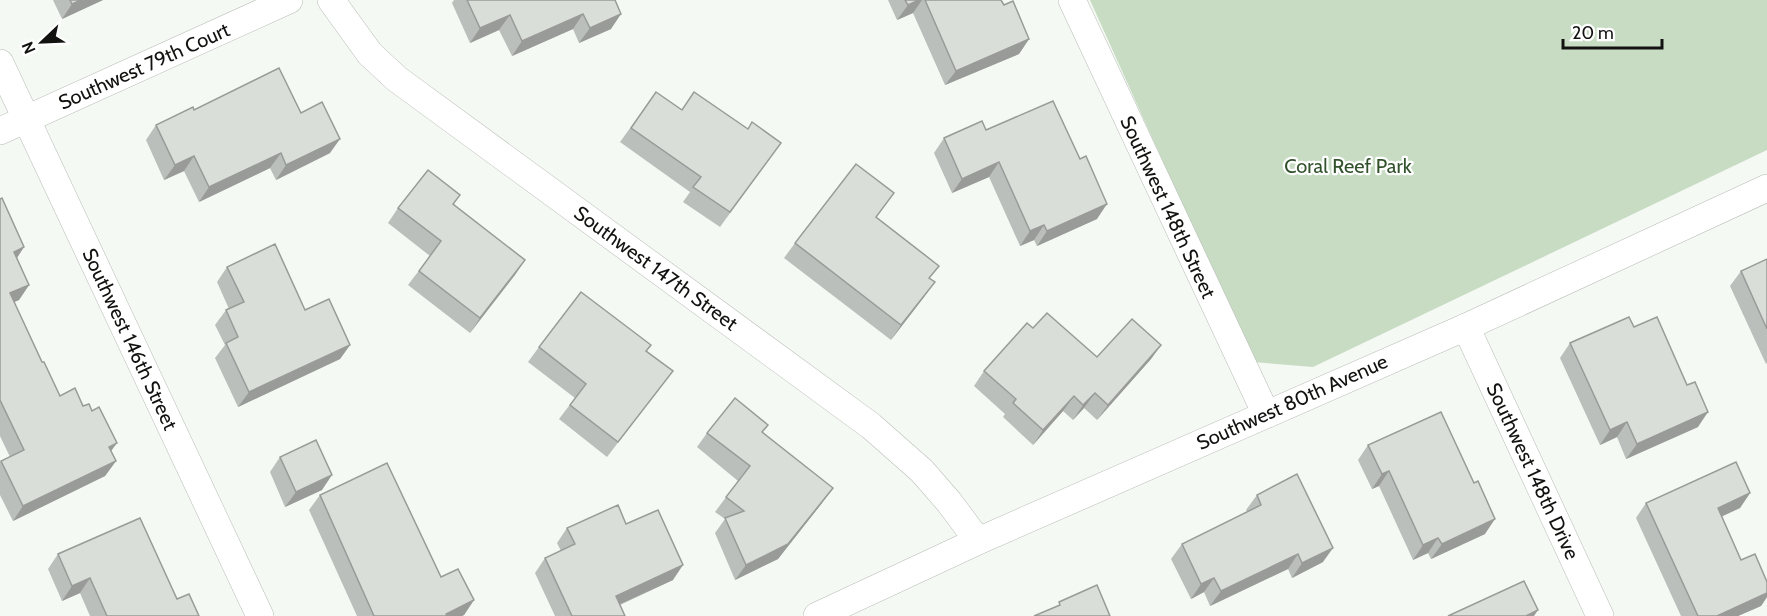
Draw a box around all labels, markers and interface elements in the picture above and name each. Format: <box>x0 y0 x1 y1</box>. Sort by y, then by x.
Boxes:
north arrow <box>12 12 72 72</box>
scale bar <box>1563 12 1662 50</box>
street label: Southwest 79th Court <box>55 17 234 115</box>
text: 20 m <box>1572 22 1614 44</box>
text: N <box>18 39 40 57</box>
street label: Southwest 148th Street <box>1115 112 1221 302</box>
park label: Coral Reef Park <box>1284 154 1412 178</box>
street label: Southwest 147th Street <box>570 201 743 336</box>
street label: Southwest 146th Street <box>77 244 183 434</box>
street label: Southwest 80th Avenue <box>1193 349 1391 455</box>
street label: Southwest 148th Drive <box>1482 379 1584 563</box>

